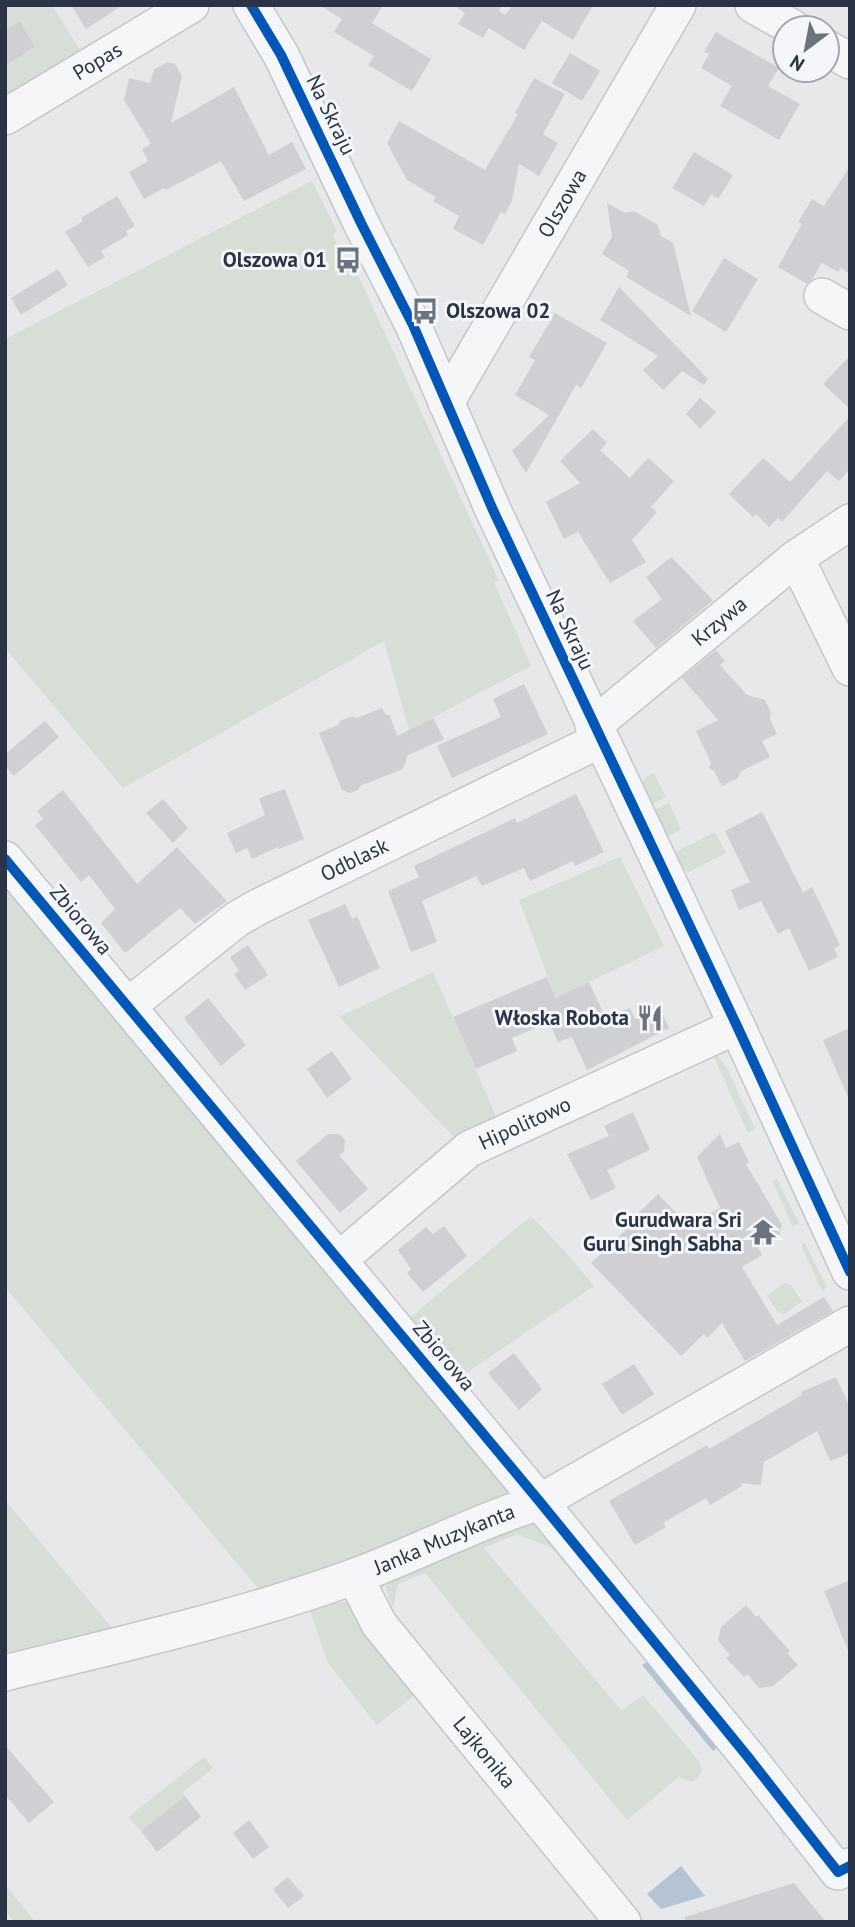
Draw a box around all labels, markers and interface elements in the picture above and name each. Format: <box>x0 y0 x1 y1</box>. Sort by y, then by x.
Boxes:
north arrow <box>771 14 841 84</box>
street label: Popas <box>68 36 127 86</box>
text: N <box>785 50 809 77</box>
street label: Na Skraju <box>300 70 362 159</box>
street label: Olszowa <box>531 164 593 243</box>
bus stop icon: Olszowa 01 <box>333 245 363 275</box>
place label: Olszowa 01 <box>223 246 327 273</box>
bus stop icon: Olszowa 02 <box>410 296 440 326</box>
place label: Olszowa 02 <box>446 297 550 324</box>
street label: Na Skraju <box>540 585 601 674</box>
street label: Krzywa <box>686 590 752 652</box>
street label: Odblask <box>316 831 393 887</box>
street label: Zbiorowa <box>44 879 119 960</box>
restaurant icon: Włoska Robota <box>635 1003 665 1033</box>
place label: Włoska Robota <box>495 1004 629 1031</box>
street label: Hipolitowo <box>474 1090 575 1156</box>
place label: Gurudwara Sri Guru Singh Sabha <box>583 1206 742 1257</box>
temple icon: Gurudwara Sri Guru Singh Sabha <box>748 1217 778 1247</box>
street label: Zbiorowa <box>407 1315 482 1396</box>
street label: Janka Muzykanta <box>369 1498 518 1581</box>
street label: Lajkonika <box>447 1711 522 1794</box>

